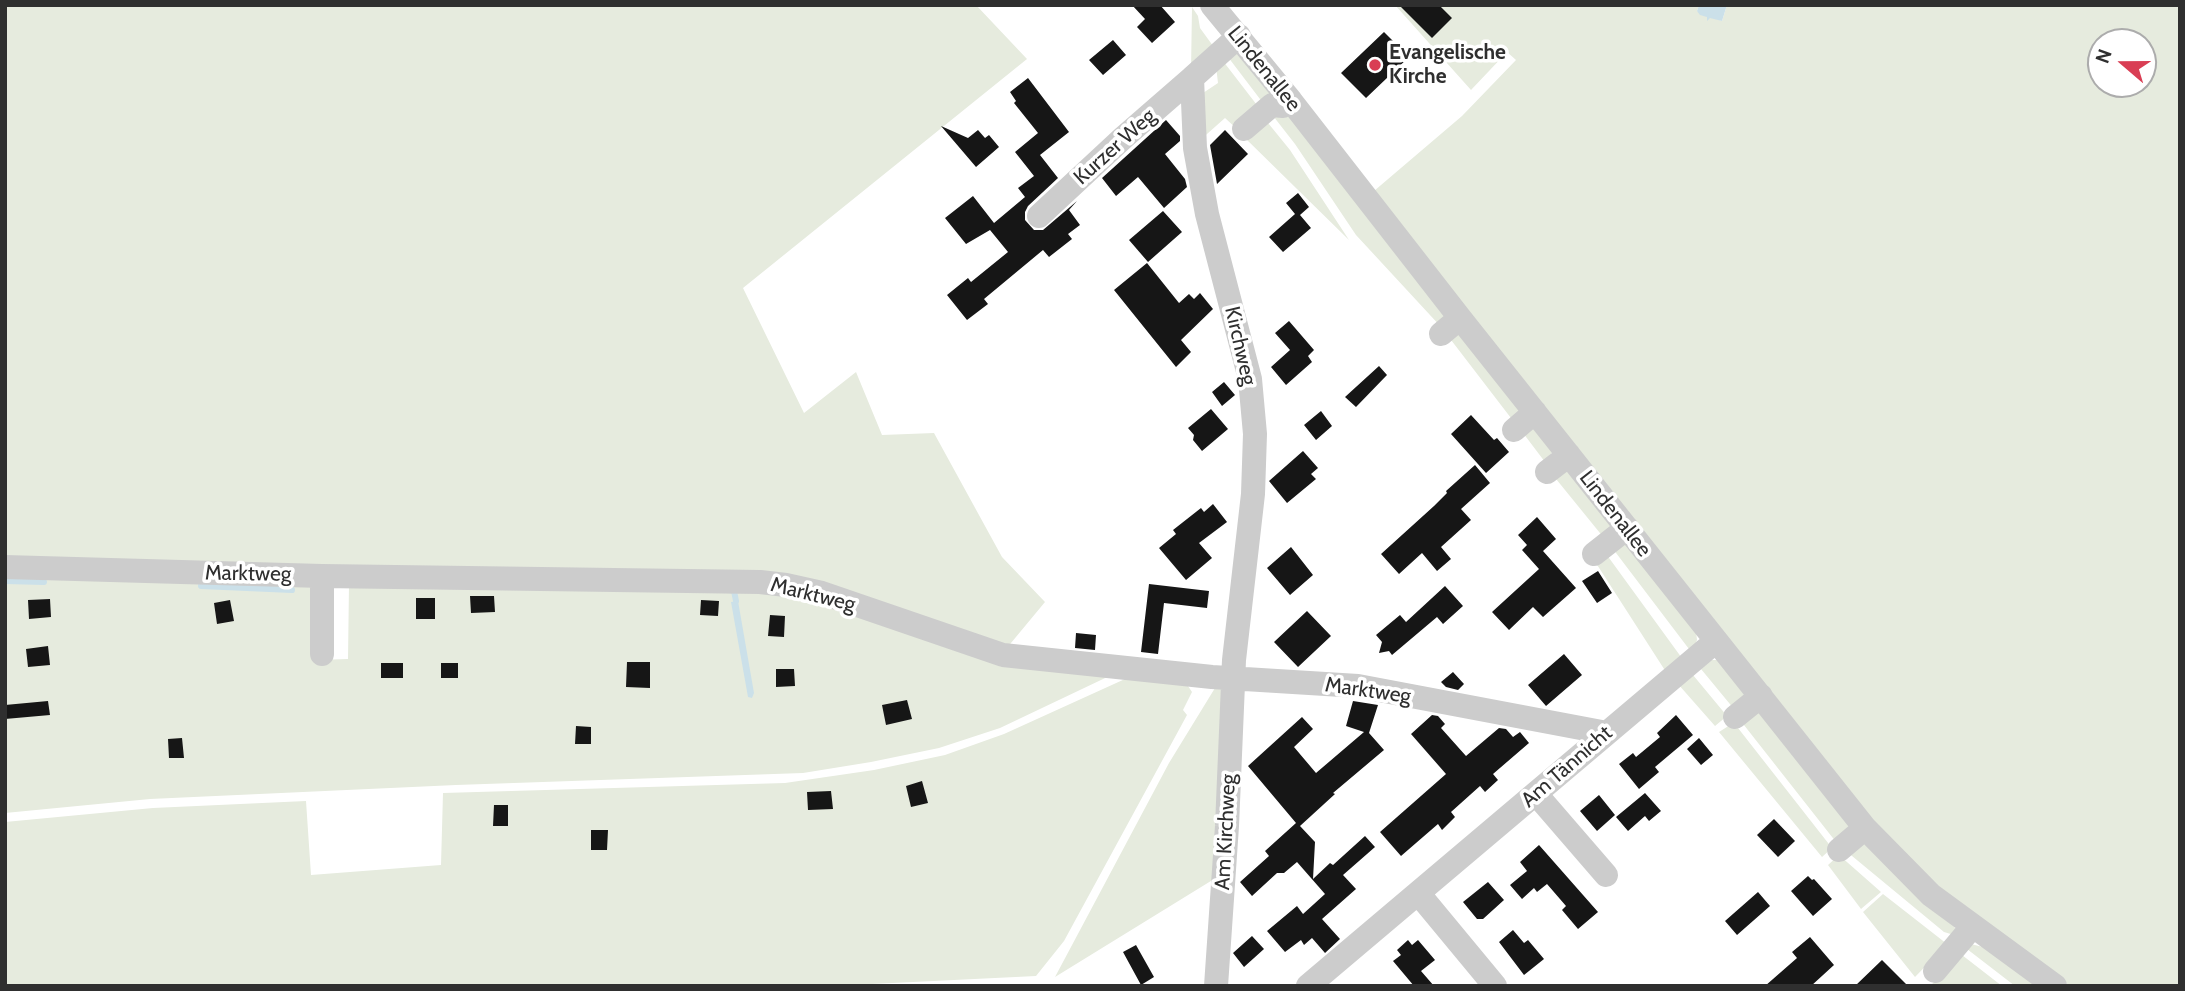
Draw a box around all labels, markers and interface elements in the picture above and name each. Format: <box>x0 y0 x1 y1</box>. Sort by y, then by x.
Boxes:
street label: Lindenallee <box>1222 21 1306 117</box>
north arrow <box>2087 28 2157 98</box>
place label: Evangelische Kirche <box>1389 40 1506 90</box>
text: N <box>2091 46 2117 67</box>
marker: Evangelische Kirche <box>1367 57 1383 73</box>
street label: Kurzer Weg <box>1069 104 1161 190</box>
street label: Kirchweg <box>1219 304 1261 388</box>
street label: Lindenallee <box>1574 466 1656 562</box>
street label: Marktweg <box>205 561 291 587</box>
street label: Marktweg <box>768 572 858 618</box>
street label: Marktweg <box>1323 673 1413 709</box>
street label: Am Tännicht <box>1517 721 1617 813</box>
street label: Am Kirchweg <box>1210 773 1242 891</box>

